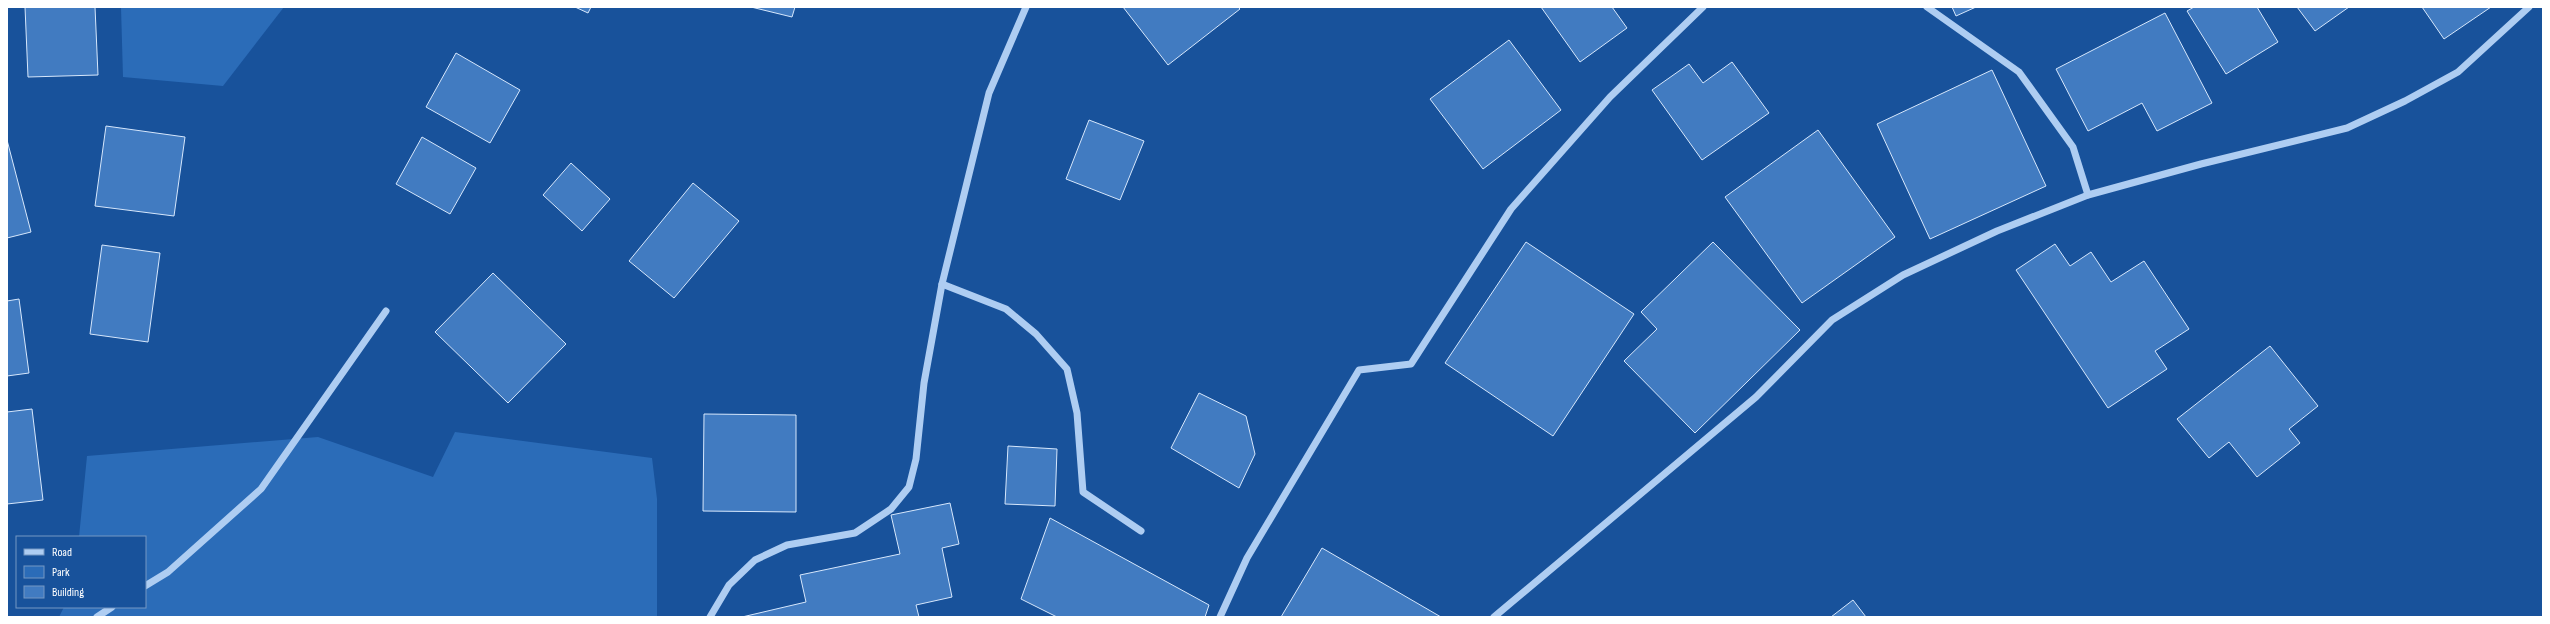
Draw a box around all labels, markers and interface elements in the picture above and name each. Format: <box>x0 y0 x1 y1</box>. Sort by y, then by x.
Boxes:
legend <box>16 536 146 608</box>
text: Road <box>52 545 72 560</box>
text: Park <box>52 565 70 580</box>
text: Building <box>52 585 84 600</box>

